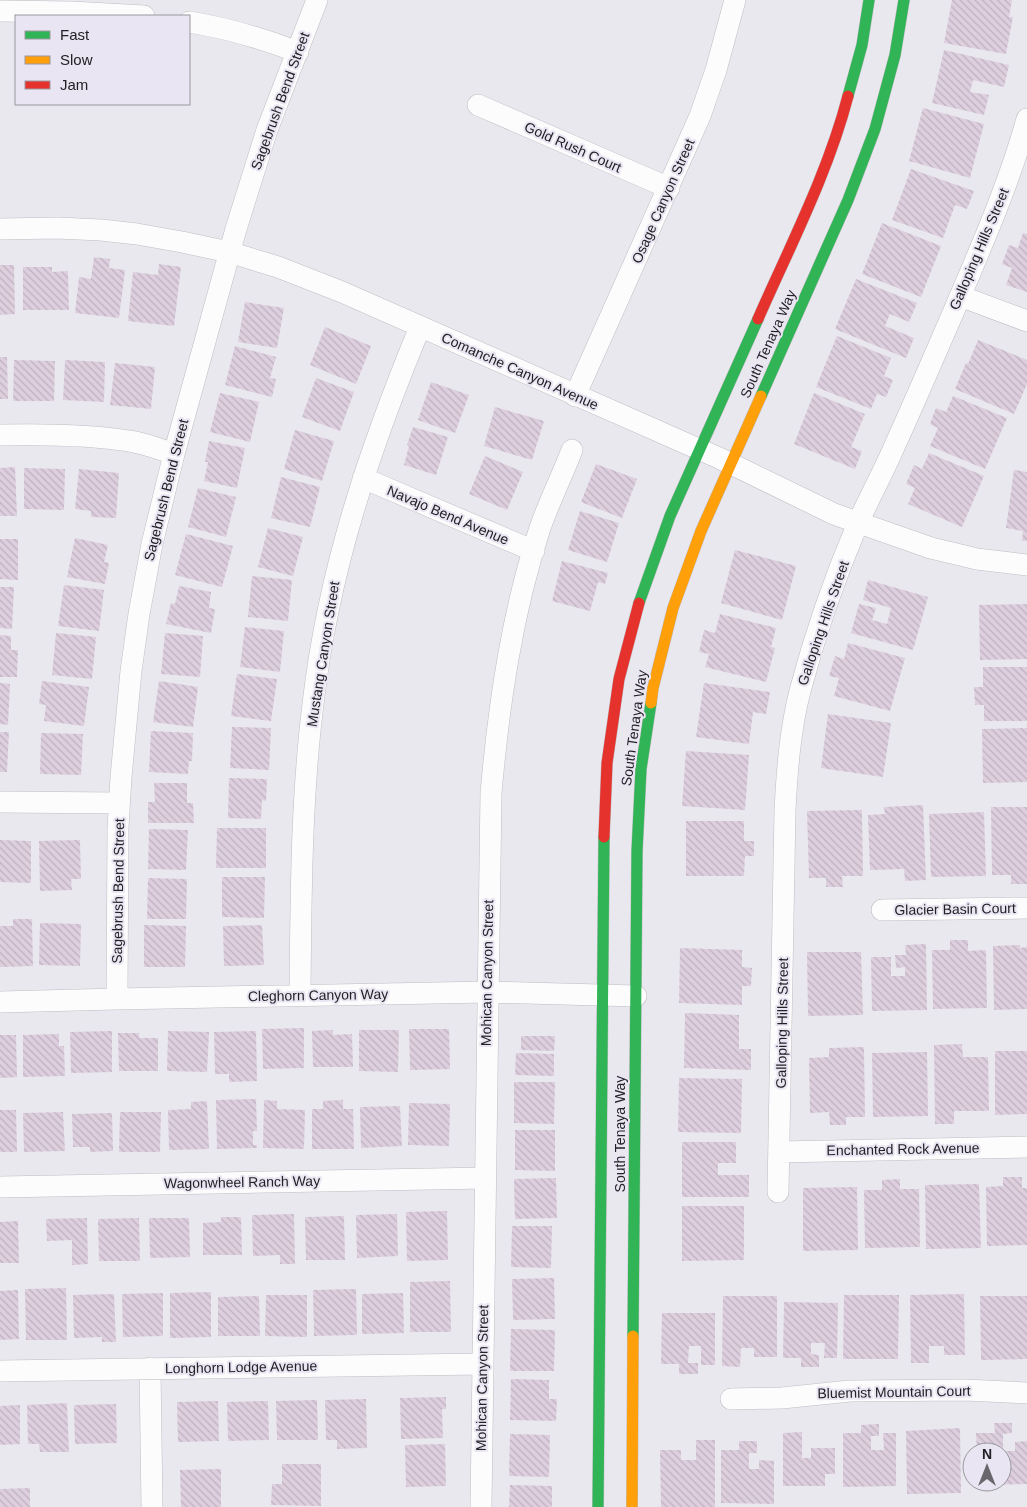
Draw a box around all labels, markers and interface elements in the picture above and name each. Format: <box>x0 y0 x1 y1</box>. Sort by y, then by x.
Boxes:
legend <box>15 15 190 105</box>
text: Fast <box>60 26 90 43</box>
street label: Sagebrush Bend Street <box>248 30 312 172</box>
text: Slow <box>60 51 93 68</box>
text: Jam <box>60 76 88 93</box>
street label: Gold Rush Court <box>522 118 624 176</box>
street label: Osage Canyon Street <box>628 136 698 266</box>
street label: Galloping Hills Street <box>946 186 1012 312</box>
street label: South Tenaya Way <box>737 287 799 401</box>
street label: Comanche Canyon Avenue <box>439 329 601 413</box>
street label: Sagebrush Bend Street <box>141 417 191 563</box>
street label: Navajo Bend Avenue <box>385 482 511 548</box>
street label: Galloping Hills Street <box>794 558 852 687</box>
street label: Mustang Canyon Street <box>304 580 342 728</box>
street label: South Tenaya Way <box>618 669 650 787</box>
street label: Sagebrush Bend Street <box>109 818 127 964</box>
street label: Mohican Canyon Street <box>478 900 496 1046</box>
street label: Glacier Basin Court <box>894 900 1016 918</box>
street label: Galloping Hills Street <box>773 957 791 1088</box>
street label: Cleghorn Canyon Way <box>248 986 388 1004</box>
street label: South Tenaya Way <box>612 1076 628 1192</box>
street label: Enchanted Rock Avenue <box>826 1140 980 1158</box>
street label: Wagonwheel Ranch Way <box>164 1173 320 1191</box>
street label: Mohican Canyon Street <box>473 1305 491 1451</box>
street label: Longhorn Lodge Avenue <box>165 1358 318 1376</box>
street label: Bluemist Mountain Court <box>817 1383 971 1401</box>
north arrow <box>962 1442 1012 1492</box>
text: N <box>982 1446 992 1462</box>

